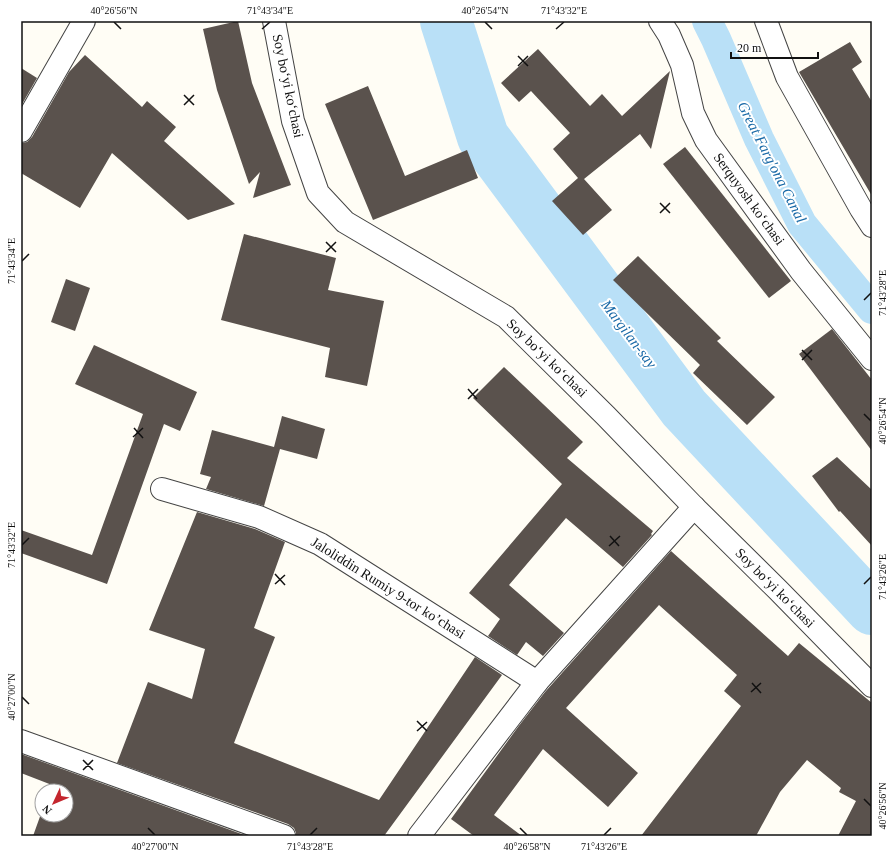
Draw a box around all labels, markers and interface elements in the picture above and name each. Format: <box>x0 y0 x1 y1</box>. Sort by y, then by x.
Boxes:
text: 40°26'56"N <box>90 5 138 16</box>
text: 71°43'34"E <box>247 5 293 16</box>
text: 40°26'54"N <box>461 5 509 16</box>
text: 71°43'32"E <box>541 5 587 16</box>
street label: Soy boʻyi koʻchasi <box>270 33 306 139</box>
scale bar <box>731 34 818 60</box>
text: 20 m <box>737 41 762 55</box>
water label: Great Farg'ona Canal <box>735 99 809 225</box>
street label: Serquyosh koʻchasi <box>711 150 787 248</box>
text: 71°43'34"E <box>6 238 17 284</box>
text: 71°43'28"E <box>877 270 888 316</box>
water label: Margilan-say <box>598 296 660 371</box>
street label: Soy boʻyi koʻchasi <box>504 316 590 400</box>
text: 40°26'54"N <box>877 397 888 445</box>
text: 71°43'32"E <box>6 522 17 568</box>
street label: Jaloliddin Rumiy 9-tor koʼchasi <box>308 534 468 642</box>
street label: Soy boʻyi koʻchasi <box>732 545 818 631</box>
text: 71°43'26"E <box>877 554 888 600</box>
text: 40°27'00"N <box>6 673 17 721</box>
text: 40°26'56"N <box>877 782 888 830</box>
north arrow <box>34 783 74 823</box>
text: N <box>40 803 54 817</box>
text: 40°27'00"N <box>131 841 179 852</box>
text: 71°43'28"E <box>287 841 333 852</box>
text: 40°26'58"N <box>503 841 551 852</box>
text: 71°43'26"E <box>581 841 627 852</box>

